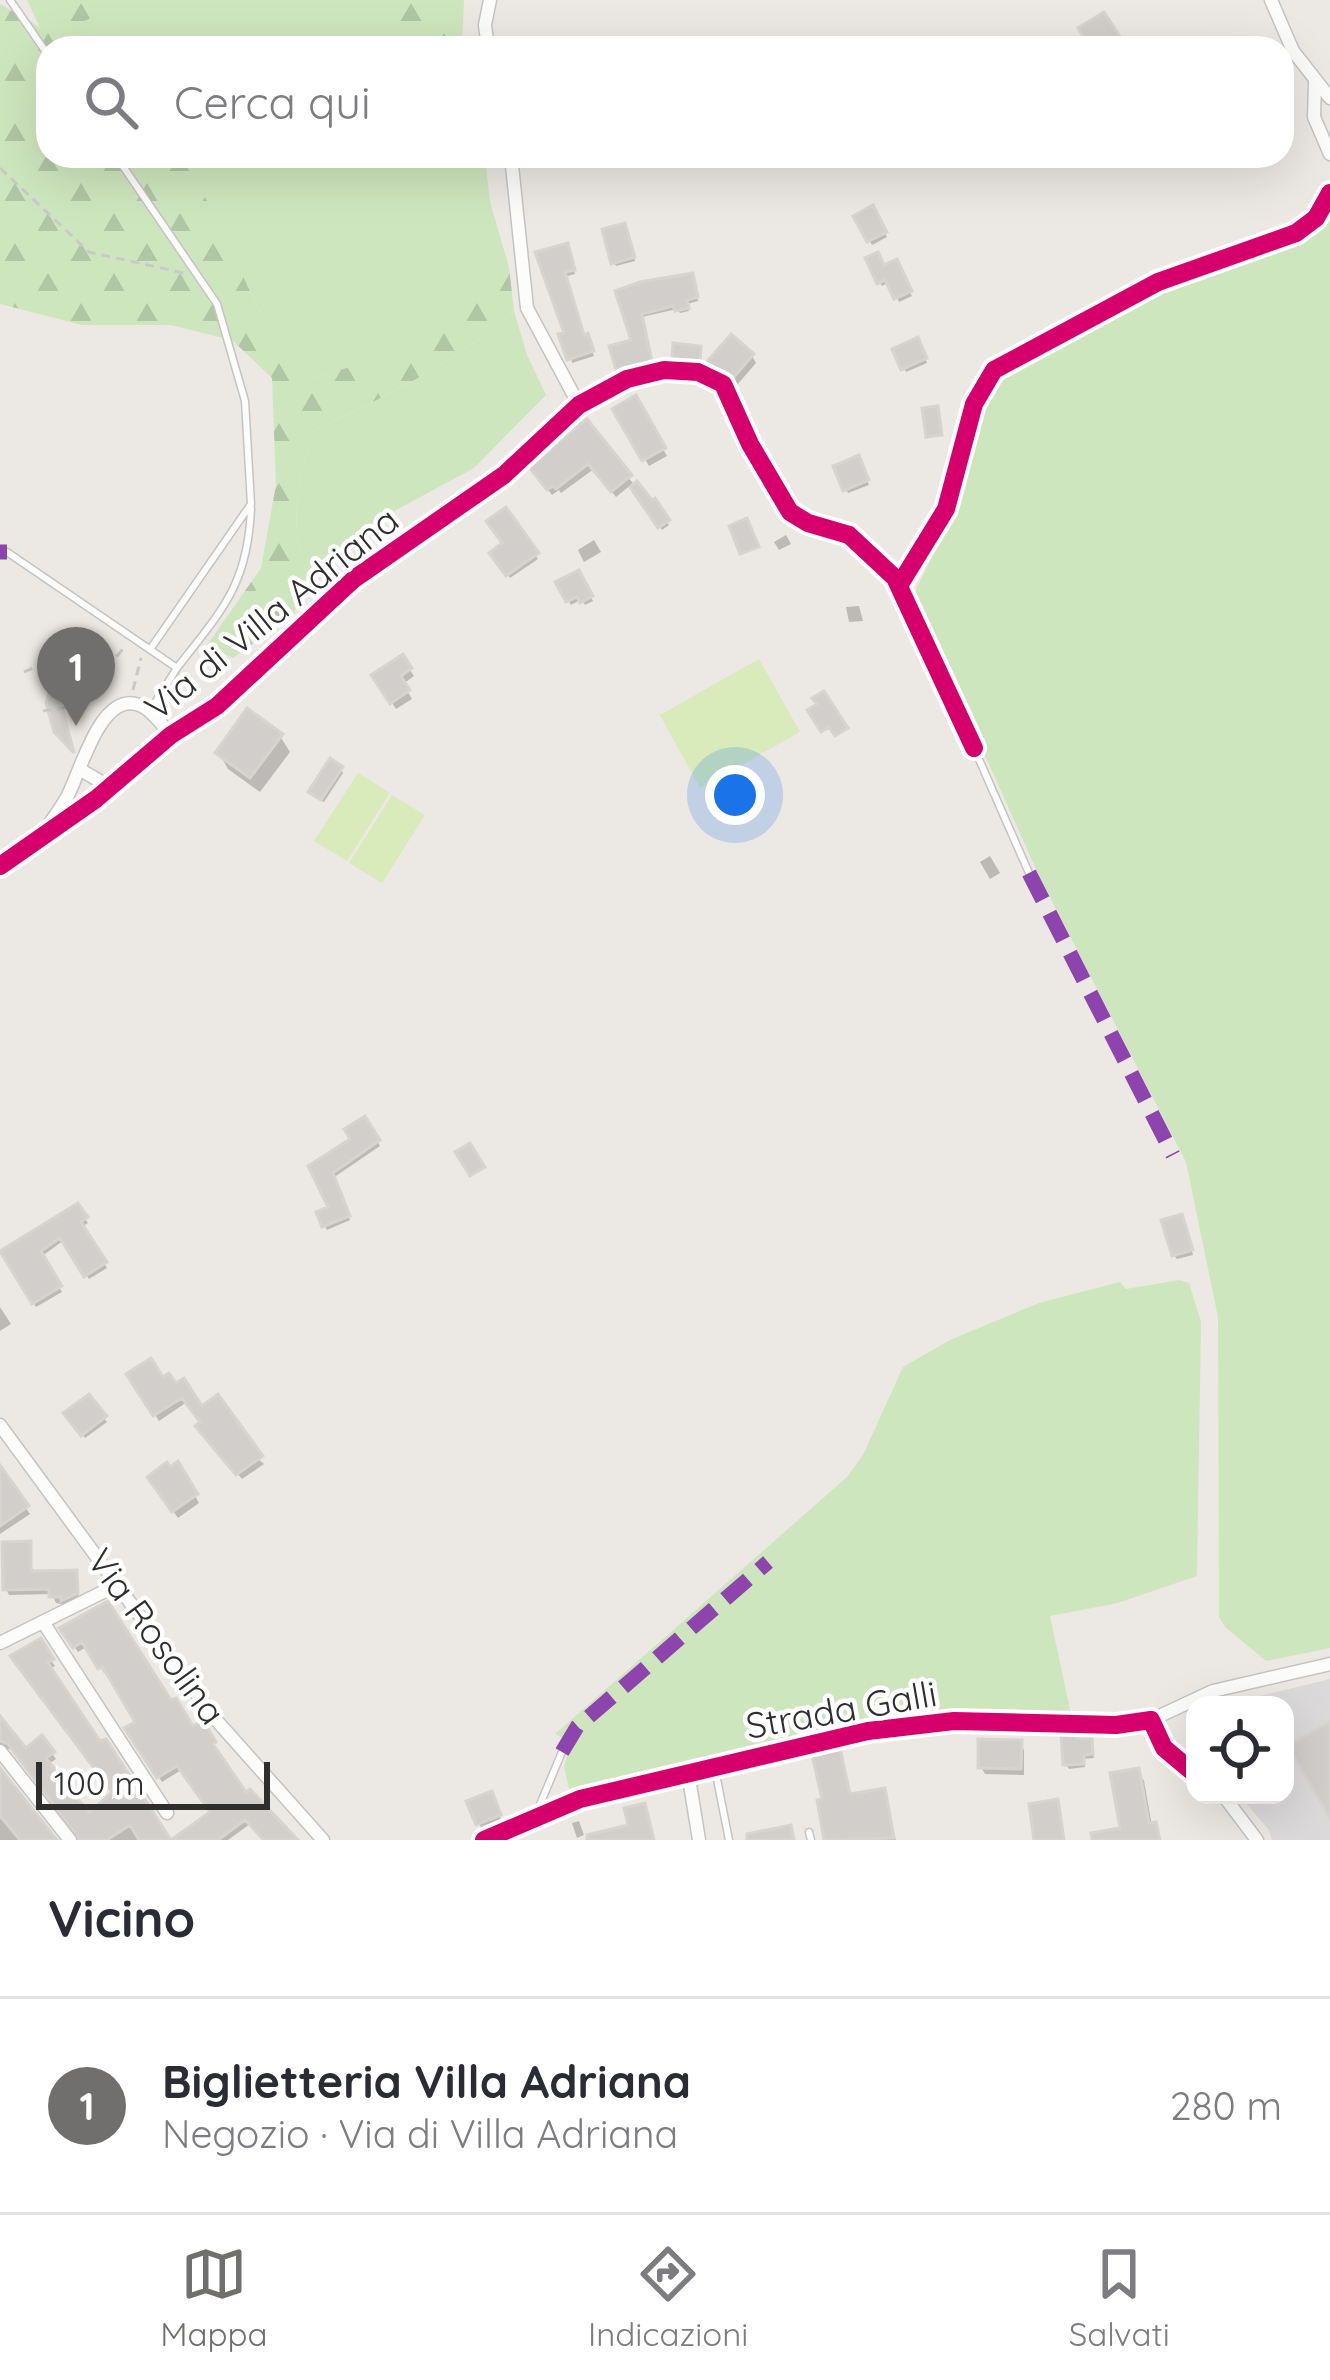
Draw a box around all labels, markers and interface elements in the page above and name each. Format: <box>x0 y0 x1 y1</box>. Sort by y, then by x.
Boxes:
search box <box>36 36 1294 168</box>
icon: search <box>78 69 144 135</box>
text: Cerca qui <box>174 74 371 130</box>
street label: Via di Villa Adriana <box>135 497 407 729</box>
pin: 1 <box>37 627 115 726</box>
your location <box>705 765 765 825</box>
street label: Via Rosolina <box>78 1539 236 1733</box>
street label: Strada Galli <box>742 1670 940 1748</box>
map controls <box>1186 1696 1294 1804</box>
button: locate <box>1186 1696 1294 1804</box>
scale bar <box>36 1756 270 1809</box>
text: 100 m <box>54 1762 145 1803</box>
text: Vicino <box>48 1886 195 1950</box>
text: Biglietteria Villa Adriana <box>162 2053 691 2109</box>
text: 1 <box>79 2081 95 2130</box>
text: 280 m <box>1170 2081 1282 2130</box>
text: Negozio · Via di Villa Adriana <box>162 2109 678 2158</box>
tab: Mappa <box>160 2241 268 2354</box>
tab: Indicazioni <box>588 2241 748 2354</box>
tab: Salvati <box>1069 2241 1170 2354</box>

